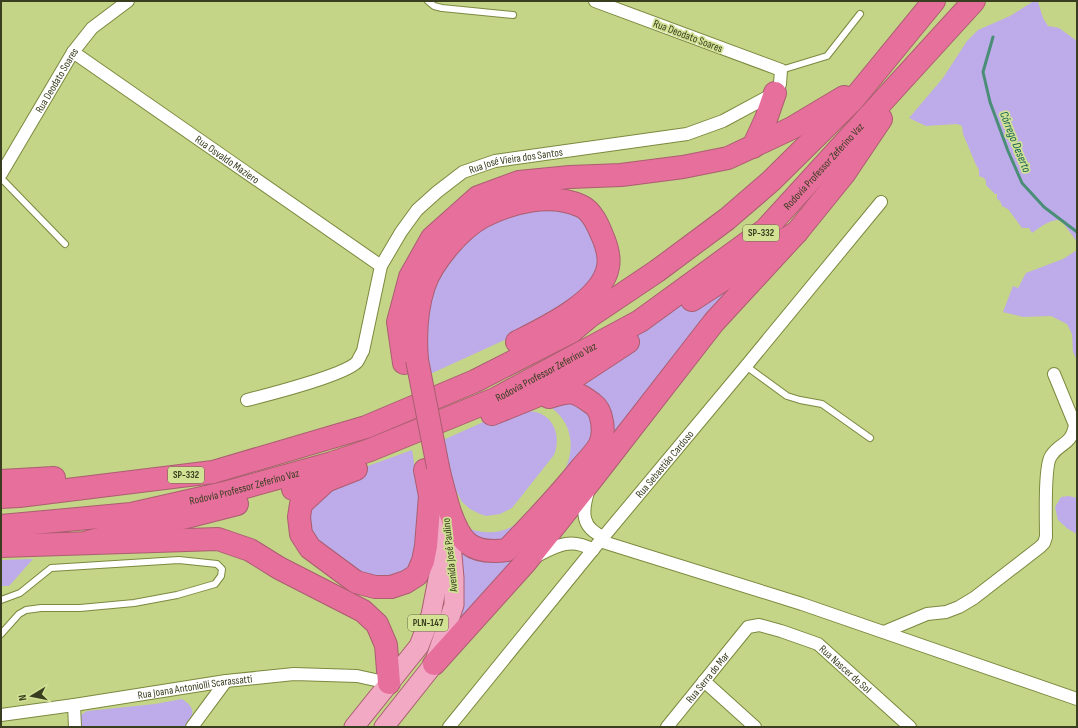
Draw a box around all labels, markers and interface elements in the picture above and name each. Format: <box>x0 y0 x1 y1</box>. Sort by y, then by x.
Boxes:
street label: Rua Deodato Soares <box>651 17 725 55</box>
street label: Rua Deodato Soares <box>32 45 81 115</box>
water label: Córrego Deserto <box>996 109 1034 175</box>
street label: Rodovia Professor Zeferino Vaz <box>780 120 866 212</box>
street label: Rua Osvaldo Maziero <box>193 132 262 186</box>
street label: Rua José Vieira dos Santos <box>467 145 564 176</box>
road number: SP-332 <box>743 225 779 241</box>
street label: Rodovia Professor Zeferino Vaz <box>493 339 599 404</box>
street label: Rua Sebastião Cardoso <box>633 427 696 500</box>
street label: Rodovia Professor Zeferino Vaz <box>188 466 301 507</box>
road number: SP-332 <box>168 467 204 483</box>
street label: Avenida José Paulino <box>440 517 460 594</box>
road number: PLN-147 <box>408 615 448 631</box>
street label: Rua Nascer do Sol <box>817 642 874 696</box>
street label: Rua Serra do Mar <box>683 649 732 705</box>
street label: Rua Joana Antoniolli Scarassatti <box>137 672 253 701</box>
north arrow <box>12 676 52 716</box>
text: N <box>16 694 30 702</box>

